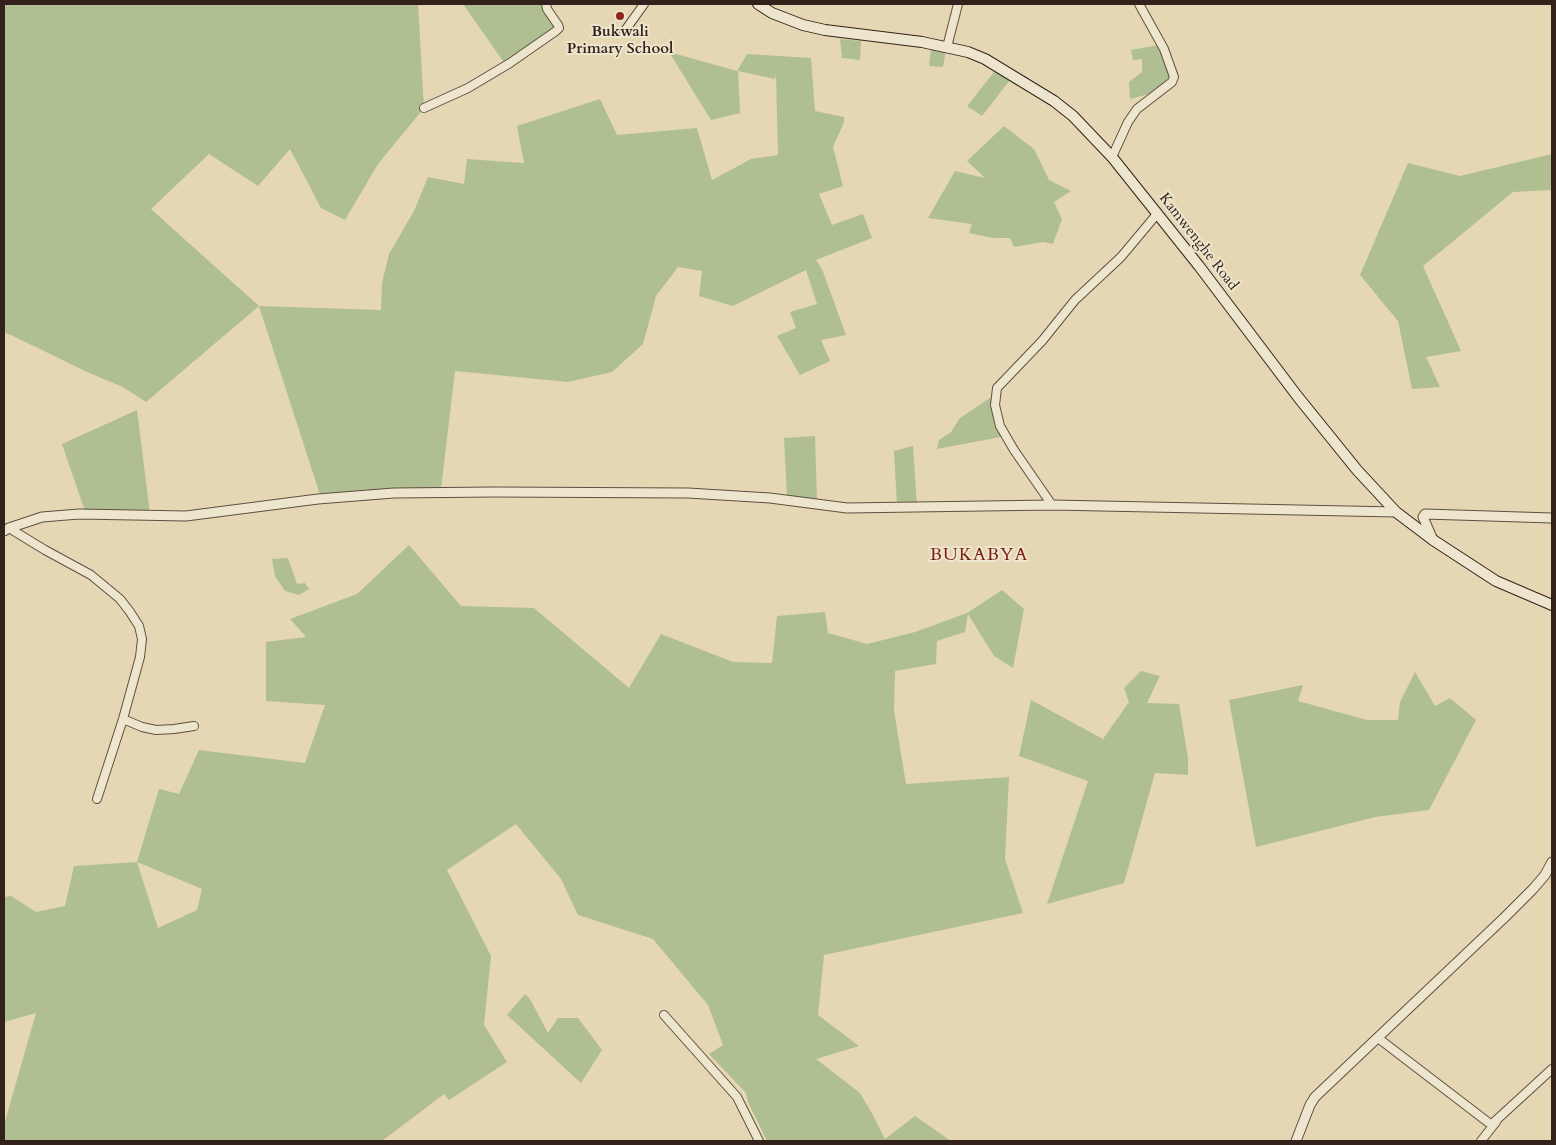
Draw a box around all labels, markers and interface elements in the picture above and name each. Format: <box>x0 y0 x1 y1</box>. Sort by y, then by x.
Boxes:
marker: Bukwali Primary School <box>614 10 626 22</box>
place label: Bukwali Primary School <box>567 24 673 59</box>
street label: Kamwenghe Road <box>1155 190 1241 294</box>
district label: BUKABYA <box>929 545 1029 567</box>

